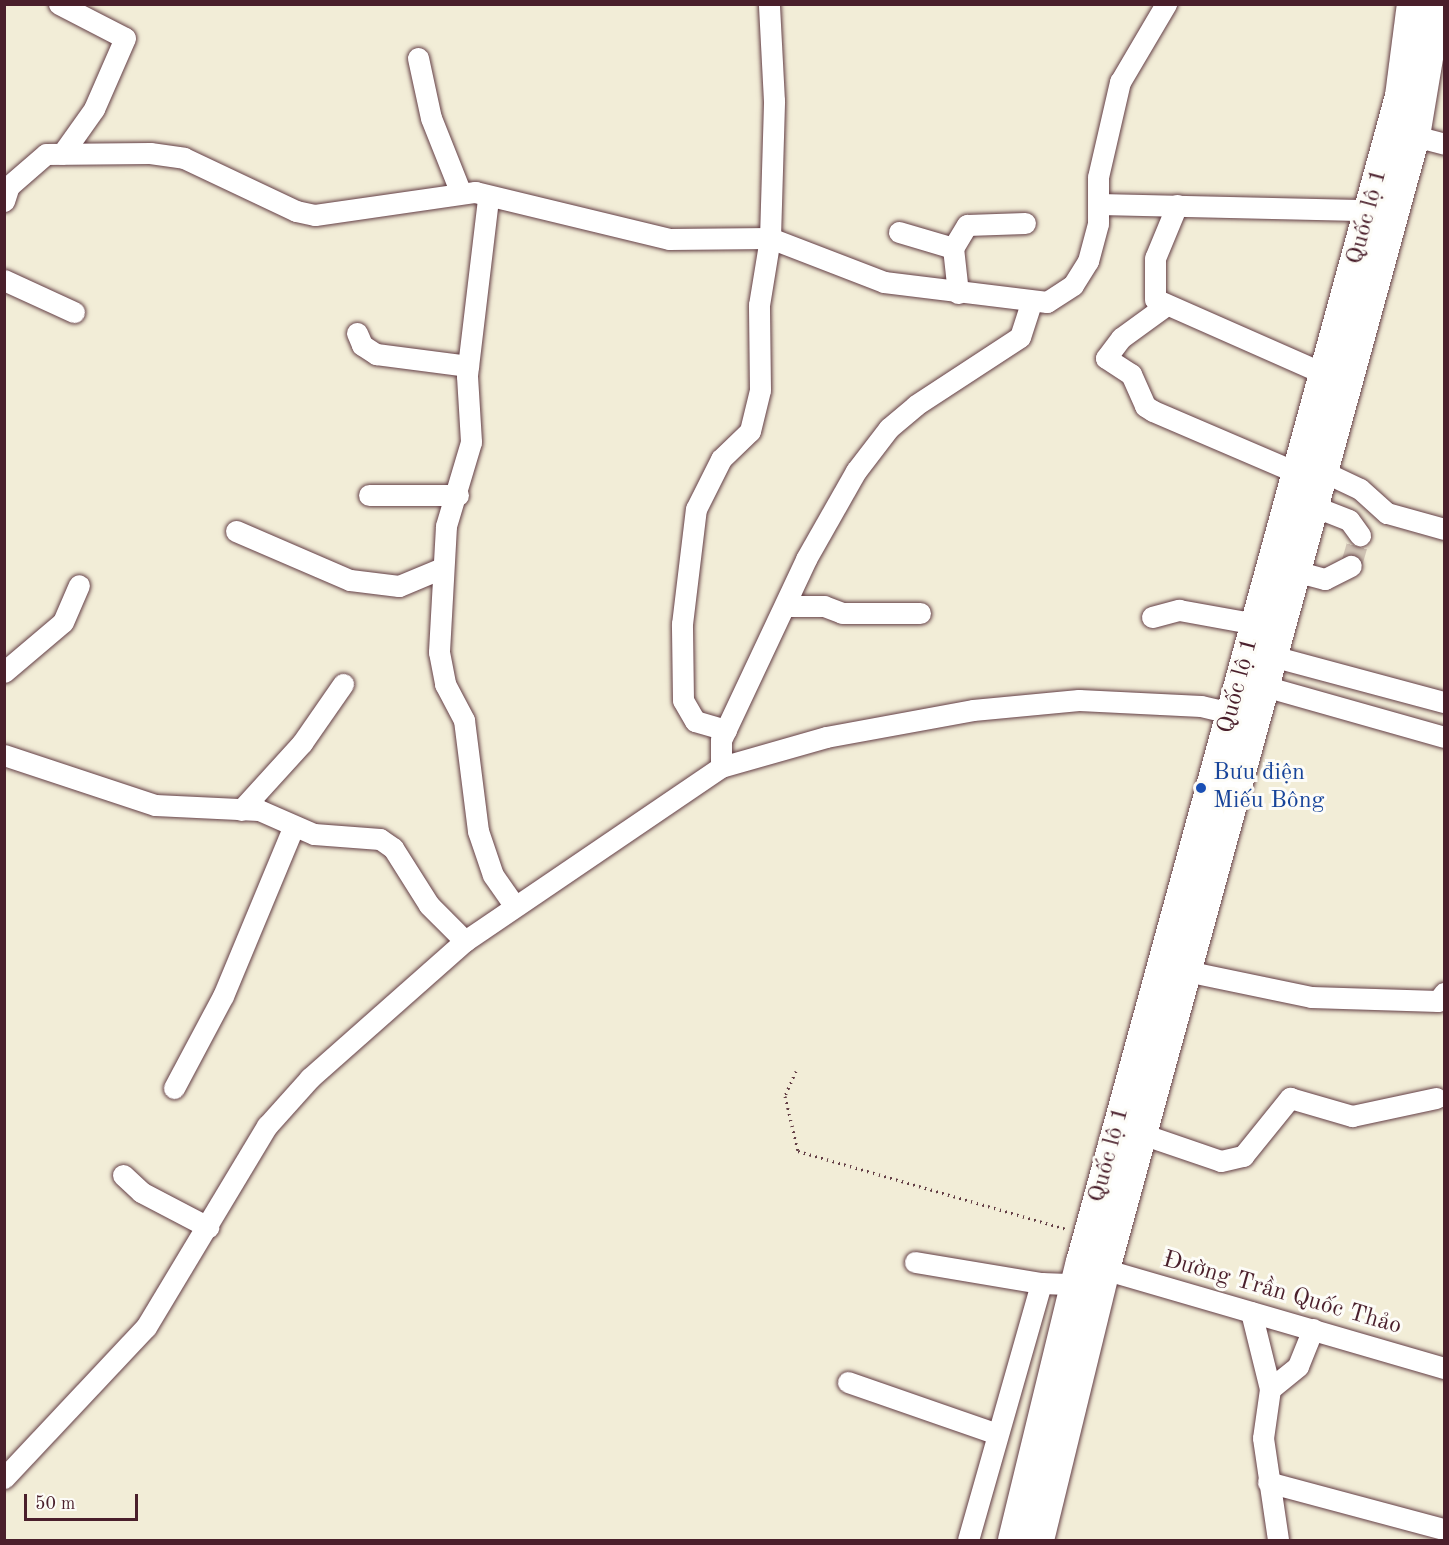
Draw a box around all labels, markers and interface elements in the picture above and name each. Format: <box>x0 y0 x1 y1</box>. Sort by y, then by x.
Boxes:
street label: Quốc lộ 1 <box>1341 166 1395 268</box>
street label: Quốc lộ 1 <box>1212 635 1266 737</box>
place label: Bưu điện Miếu Bông <box>1213 760 1325 816</box>
marker: Bưu điện Miếu Bông <box>1194 781 1208 795</box>
street label: Quốc lộ 1 <box>1083 1104 1137 1206</box>
street label: Đường Trần Quốc Thảo <box>1159 1246 1405 1342</box>
scale bar <box>27 1482 141 1520</box>
text: 50 m <box>35 1495 75 1513</box>

